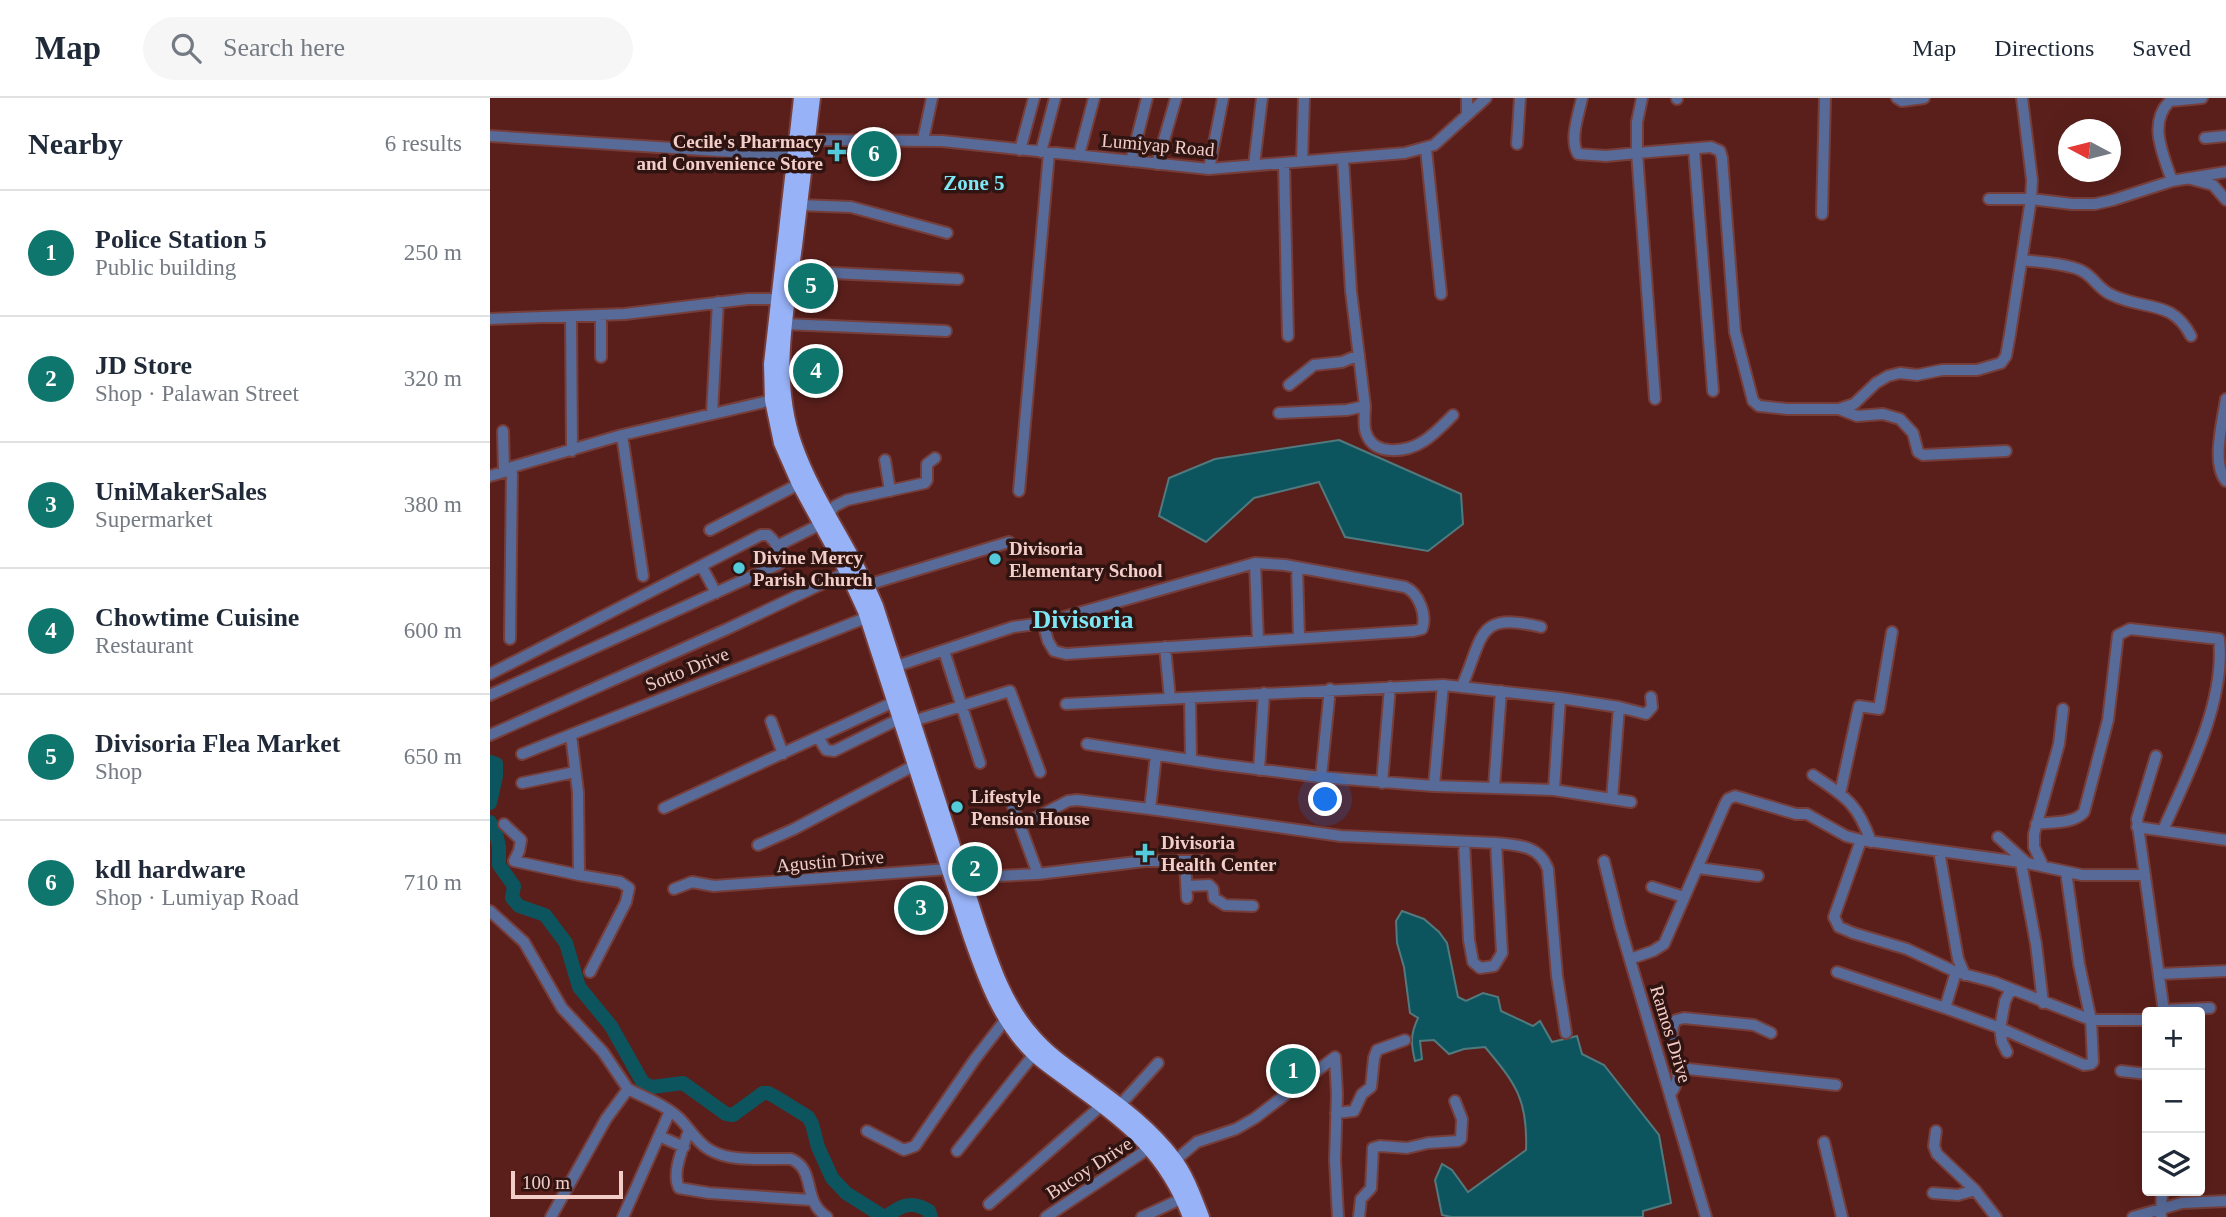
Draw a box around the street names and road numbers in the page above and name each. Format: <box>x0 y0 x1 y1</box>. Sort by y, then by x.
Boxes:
street label: Lumiyap Road <box>1101 130 1216 160</box>
street label: Sotto Drive <box>642 643 732 695</box>
street label: Agustin Drive <box>775 846 885 876</box>
street label: Ramos Drive <box>1646 983 1696 1085</box>
street label: Bucoy Drive <box>1042 1133 1136 1203</box>

